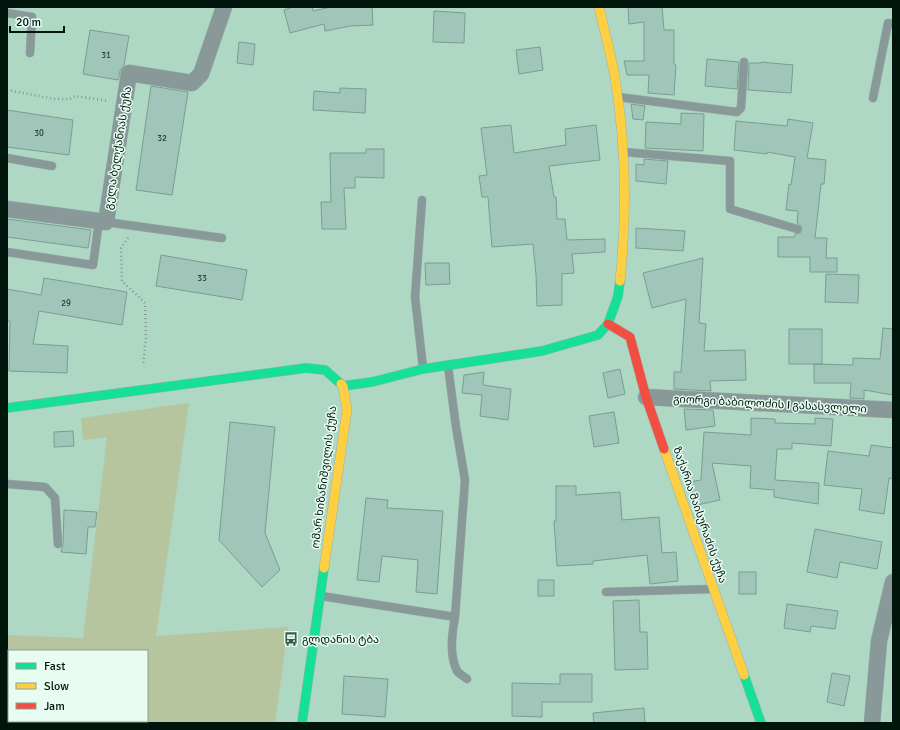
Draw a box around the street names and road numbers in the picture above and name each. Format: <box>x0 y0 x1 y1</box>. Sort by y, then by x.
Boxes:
street label: გელა ბელქანიას ქუჩა <box>102 85 134 211</box>
street label: გიორგი ბაბილოძის I გასასვლელი <box>673 392 867 416</box>
street label: ომარ ხიზანიშვილის ქუჩა <box>309 405 339 549</box>
street label: ზაქარია მაისურაძის ქუჩა <box>671 445 729 585</box>

